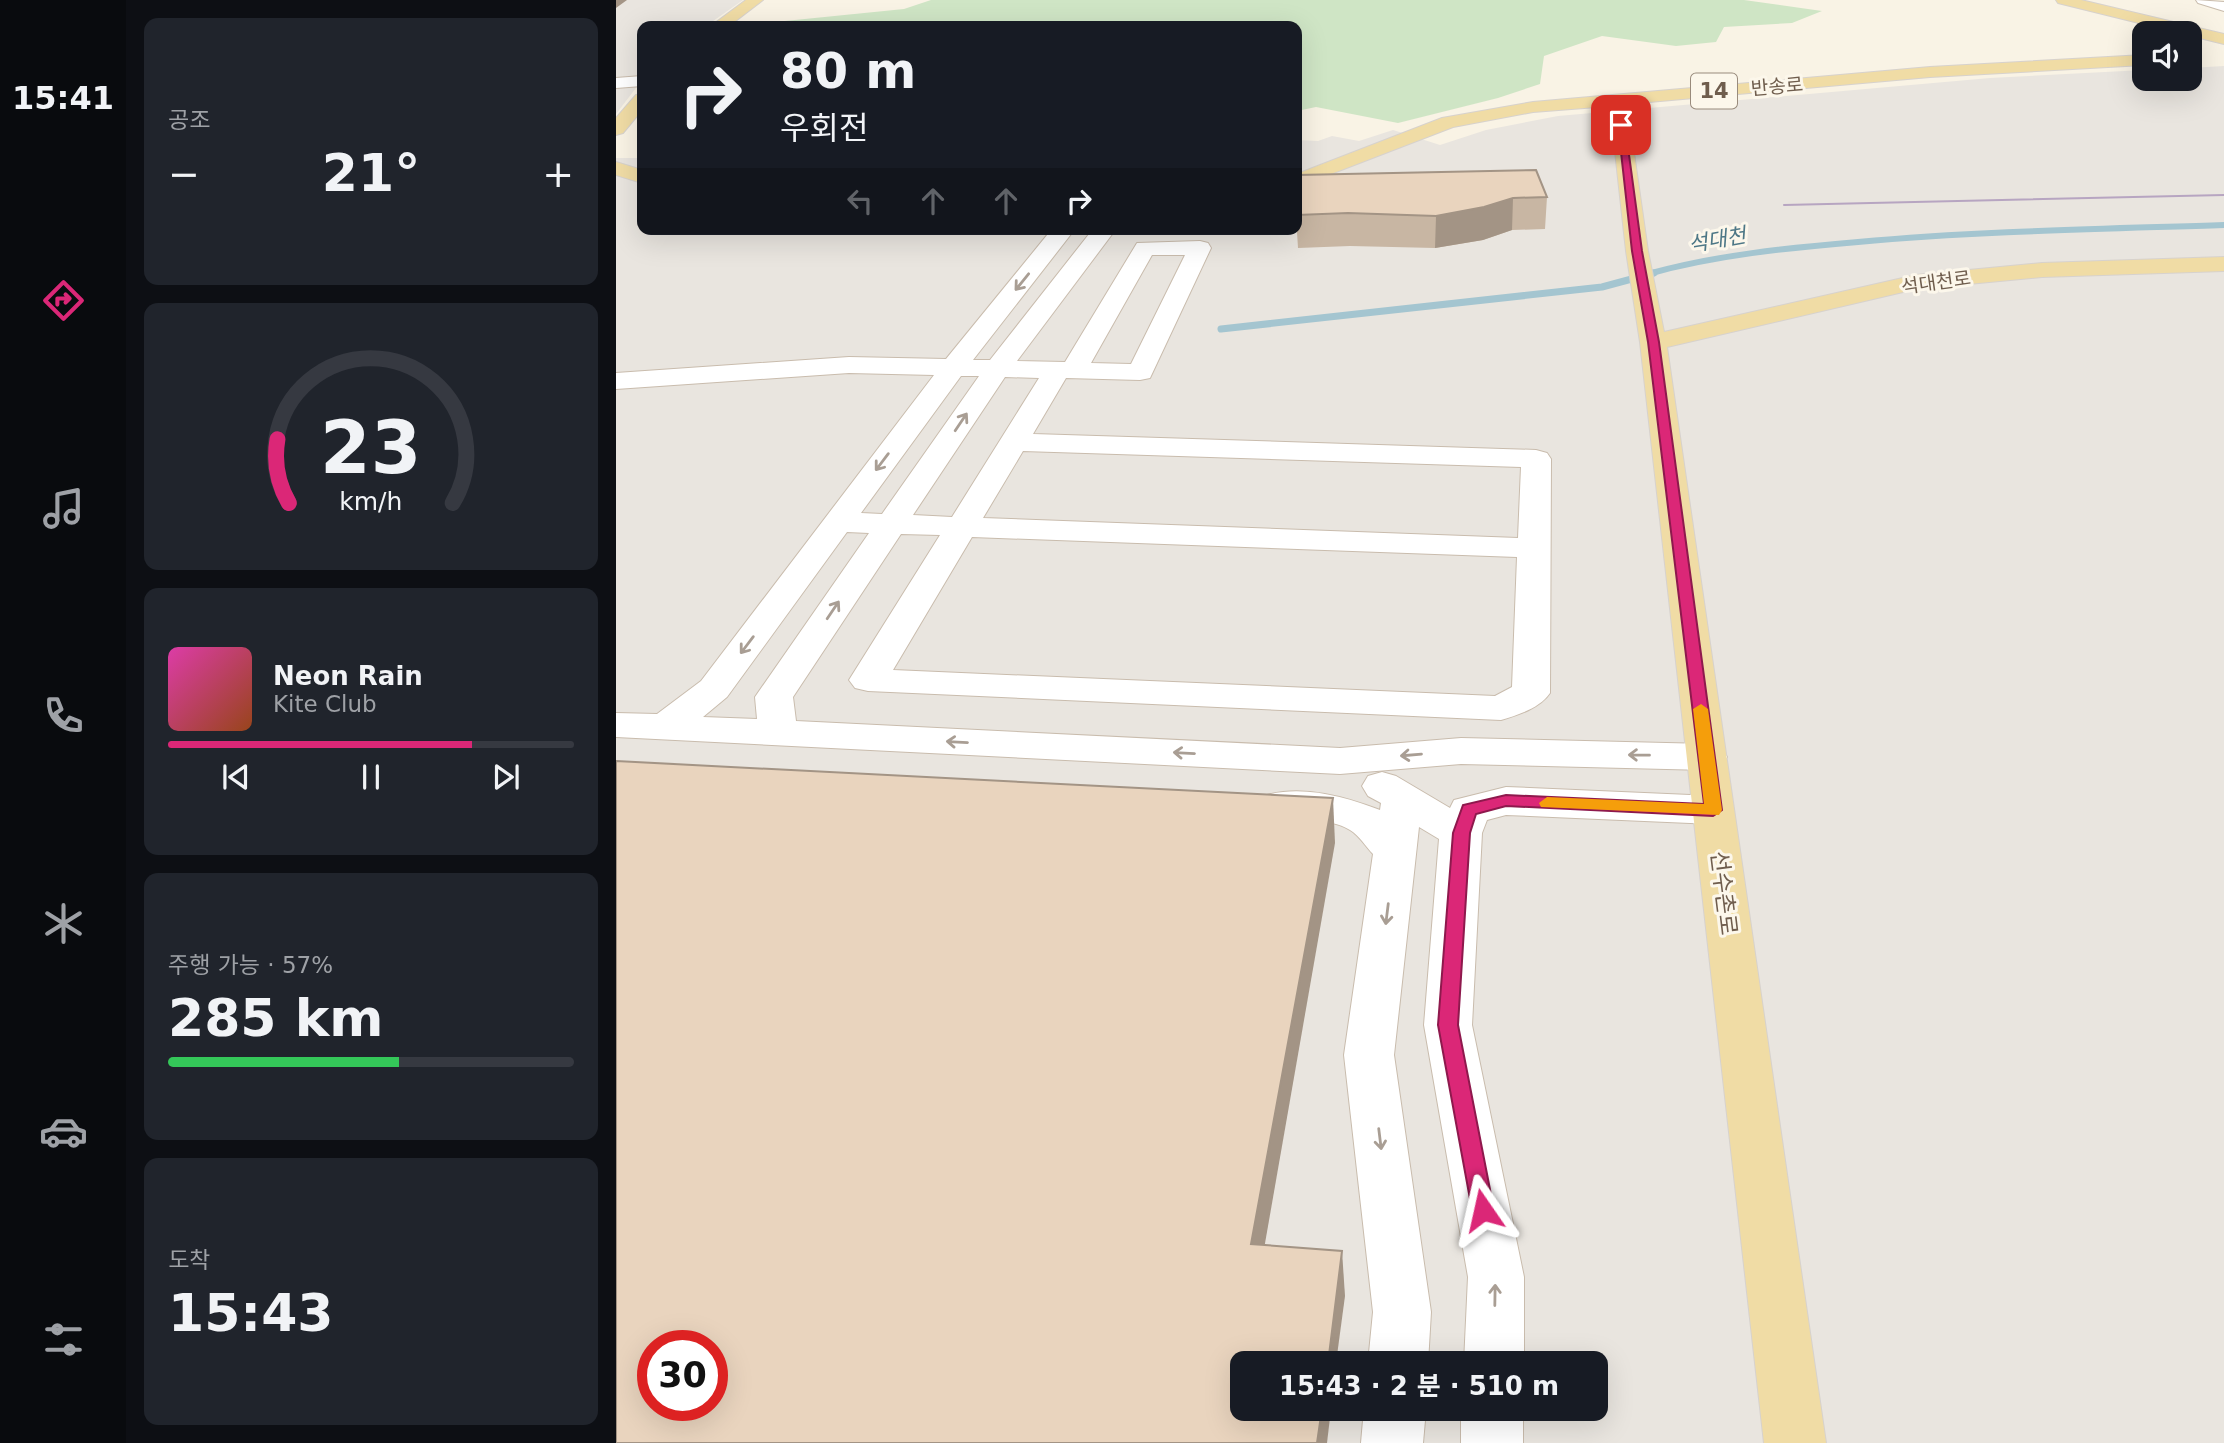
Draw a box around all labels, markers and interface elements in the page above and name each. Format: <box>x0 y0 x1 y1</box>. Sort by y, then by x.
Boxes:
map controls <box>2132 21 2202 91</box>
button: sound <box>2132 21 2202 91</box>
text: 80 m <box>780 43 916 100</box>
icon: right <box>665 49 756 140</box>
street label: 반송로 <box>1750 73 1804 99</box>
road number: 14 <box>1691 74 1737 108</box>
text: 15:41 <box>12 79 114 117</box>
pin <box>1591 95 1651 155</box>
icon: arrive <box>1602 106 1640 144</box>
text: 공조 <box>168 107 210 133</box>
text: 우회전 <box>780 109 868 147</box>
text: 21° <box>322 143 420 203</box>
text: − <box>168 152 200 196</box>
text: + <box>542 152 574 196</box>
icon: left <box>841 182 879 220</box>
icon: ahead <box>914 182 952 220</box>
icon: ahead <box>987 182 1025 220</box>
icon: right <box>1060 182 1098 220</box>
water label: 석대천 <box>1686 223 1750 257</box>
street label: 석대천로 <box>1900 266 1972 298</box>
one-way arrow <box>1014 273 1029 291</box>
icon: directions <box>39 276 88 325</box>
text: 23 <box>320 405 422 490</box>
one-way arrow <box>954 413 968 432</box>
one-way arrow <box>875 453 890 471</box>
icon: music <box>39 484 88 533</box>
text: km/h <box>339 486 403 515</box>
one-way arrow <box>826 601 840 620</box>
one-way arrow <box>739 635 754 654</box>
text: Neon Rain <box>273 661 423 691</box>
icon: phone <box>39 691 88 740</box>
text: Kite Club <box>273 691 377 717</box>
one-way arrow <box>946 735 969 748</box>
one-way arrow <box>1174 746 1196 759</box>
one-way arrow <box>1627 748 1650 762</box>
one-way arrow <box>1401 749 1423 762</box>
icon: previous <box>217 758 255 796</box>
icon: pause <box>352 758 390 796</box>
icon: next <box>487 758 525 796</box>
street label: 선수촌로 <box>1706 849 1742 937</box>
icon: climate <box>39 899 88 948</box>
one-way arrow <box>1380 902 1393 925</box>
text: 주행 가능 · 57% <box>168 952 333 978</box>
text: 285 km <box>168 988 383 1048</box>
icon: car <box>39 1107 88 1156</box>
one-way arrow <box>1373 1128 1386 1150</box>
position arrow <box>1446 1173 1520 1247</box>
text: 도착 <box>168 1247 210 1273</box>
text: 15:43 <box>168 1283 334 1343</box>
one-way arrow <box>1488 1284 1502 1307</box>
icon: filters <box>39 1315 88 1364</box>
speed limit sign: 30 <box>637 1330 728 1421</box>
text: 15:43 · 2 분 · 510 m <box>1279 1371 1559 1401</box>

